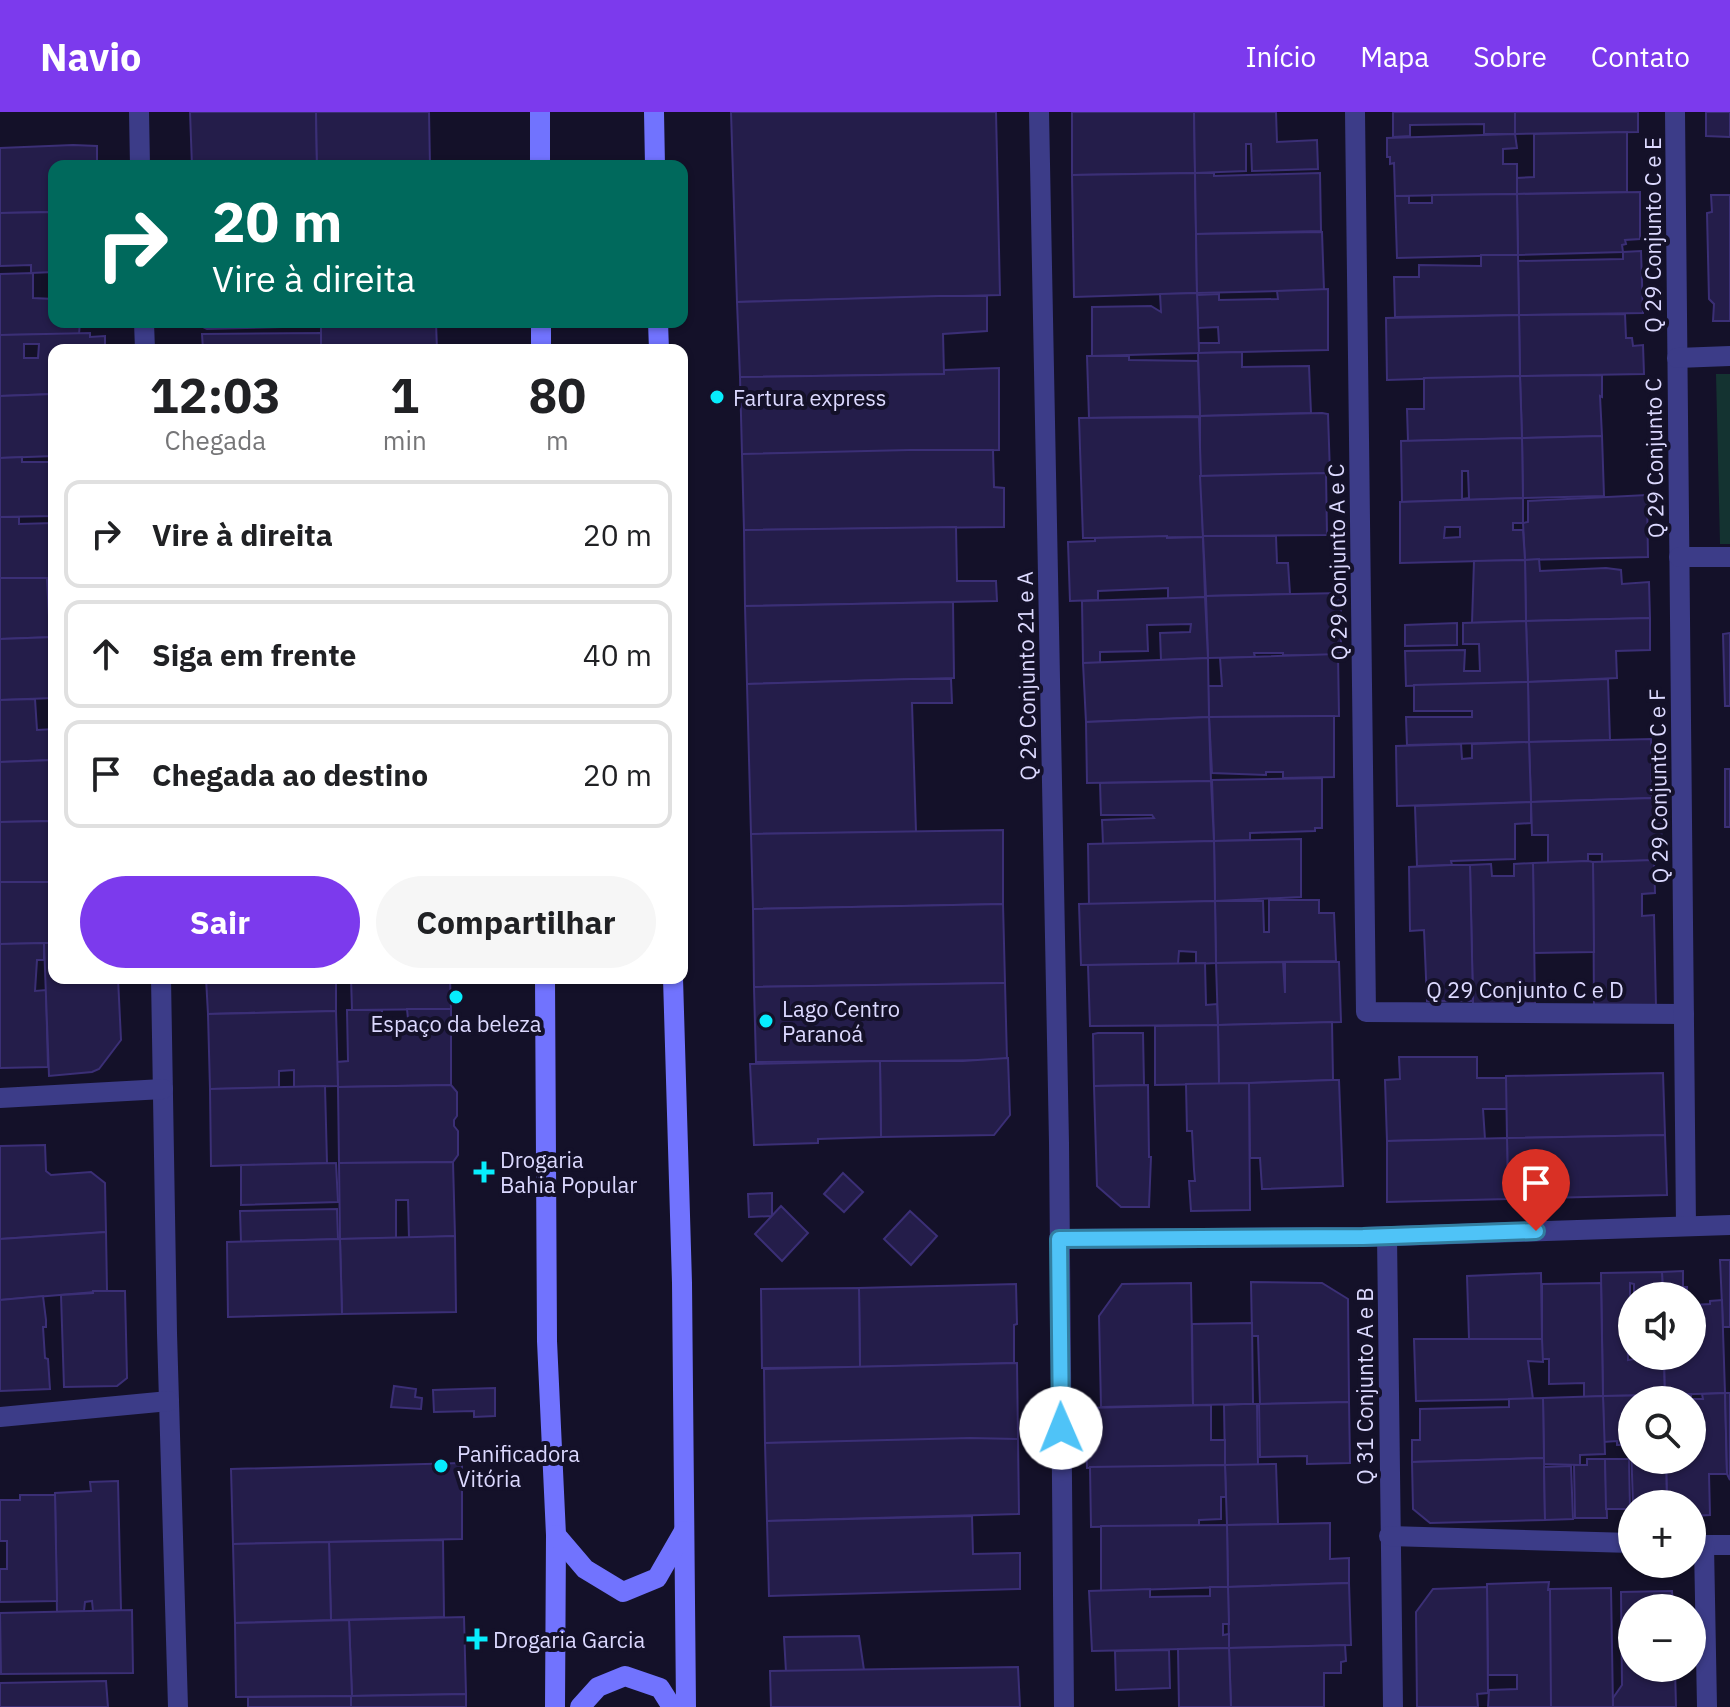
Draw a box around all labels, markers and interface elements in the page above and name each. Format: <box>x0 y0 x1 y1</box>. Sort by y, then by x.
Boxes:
text: Navio <box>40 32 142 81</box>
text: Início <box>1245 38 1316 75</box>
text: Mapa <box>1360 38 1429 75</box>
text: Sobre <box>1473 38 1547 75</box>
text: Contato <box>1591 38 1690 75</box>
street label: Q 29 Conjunto C e E <box>1638 137 1667 333</box>
text: 20 m <box>212 185 342 257</box>
icon: right <box>80 192 184 296</box>
text: Vire à direita <box>212 255 415 302</box>
text: 12:03 <box>150 364 281 426</box>
text: 1 <box>390 364 419 426</box>
text: 80 <box>529 364 586 426</box>
street label: Q 29 Conjunto C <box>1638 378 1670 538</box>
place label: Fartura express <box>733 383 887 412</box>
marker: Fartura express <box>708 388 726 406</box>
text: Chegada <box>165 423 266 457</box>
text: min <box>383 423 427 457</box>
text: m <box>546 423 569 457</box>
street label: Q 29 Conjunto A e C <box>1321 463 1353 661</box>
icon: right <box>84 512 128 556</box>
text: Vire à direita <box>152 515 333 554</box>
text: 20 m <box>583 515 652 554</box>
street label: Q 29 Conjunto 21 e A <box>1010 571 1042 781</box>
icon: ahead <box>84 632 128 676</box>
text: Siga em frente <box>152 635 356 674</box>
text: 40 m <box>583 635 652 674</box>
street label: Q 29 Conjunto C e F <box>1642 688 1674 884</box>
icon: arrive <box>84 752 128 796</box>
text: Chegada ao destino <box>152 755 428 794</box>
text: 20 m <box>583 755 652 794</box>
button: Sair <box>80 876 360 968</box>
button: Compartilhar <box>376 876 656 968</box>
street label: Q 29 Conjunto C e D <box>1426 975 1624 1004</box>
marker: Espaço da beleza <box>447 988 465 1006</box>
place label: Lago Centro Paranoá <box>782 994 900 1048</box>
place label: Espaço da beleza <box>371 1009 542 1038</box>
marker: Lago Centro Paranoá <box>757 1012 775 1030</box>
place label: Drogaria Bahia Popular <box>500 1145 637 1199</box>
pin <box>1502 1149 1570 1231</box>
icon: arrive <box>1514 1161 1558 1205</box>
marker: Drogaria Bahia Popular <box>475 1163 493 1181</box>
map controls <box>1618 1282 1706 1682</box>
button: sound <box>1618 1282 1706 1370</box>
street label: Q 31 Conjunto A e B <box>1350 1287 1379 1485</box>
position arrow <box>1019 1386 1103 1470</box>
button: search <box>1618 1386 1706 1474</box>
place label: Panificadora Vitória <box>457 1439 580 1493</box>
marker: Panificadora Vitória <box>432 1457 450 1475</box>
button: + <box>1618 1490 1706 1578</box>
button: − <box>1618 1594 1706 1682</box>
place label: Drogaria Garcia <box>493 1625 645 1654</box>
marker: Drogaria Garcia <box>468 1630 486 1648</box>

